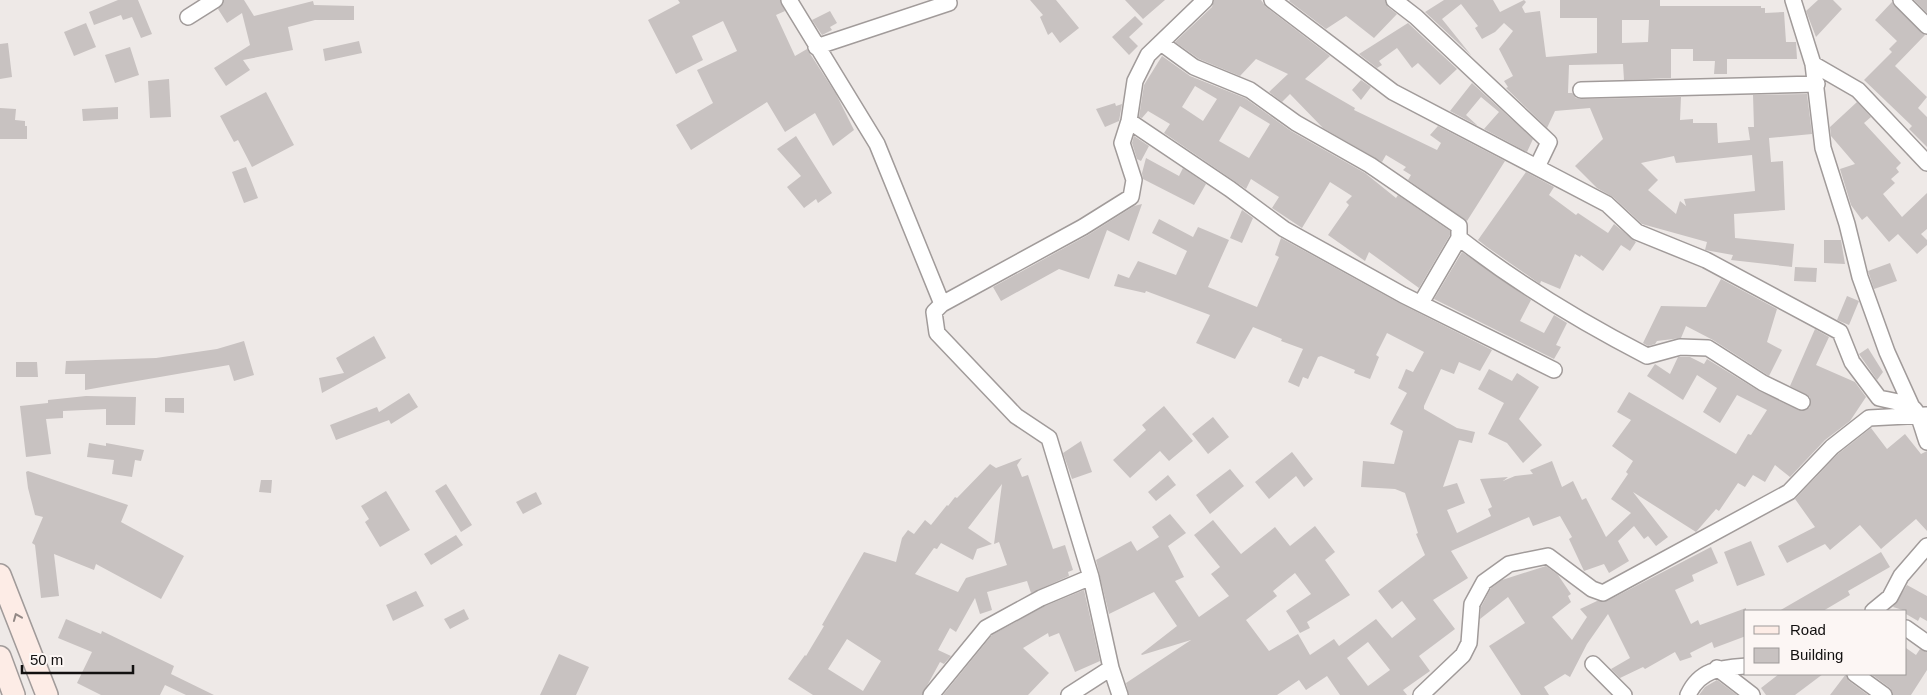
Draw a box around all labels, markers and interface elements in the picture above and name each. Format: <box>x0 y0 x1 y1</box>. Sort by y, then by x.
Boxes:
legend <box>1744 610 1907 675</box>
one-way arrow <box>13 613 23 622</box>
text: Road <box>1790 621 1826 638</box>
scale bar <box>22 642 134 674</box>
text: Building <box>1790 646 1843 663</box>
text: 50 m <box>30 651 63 668</box>

